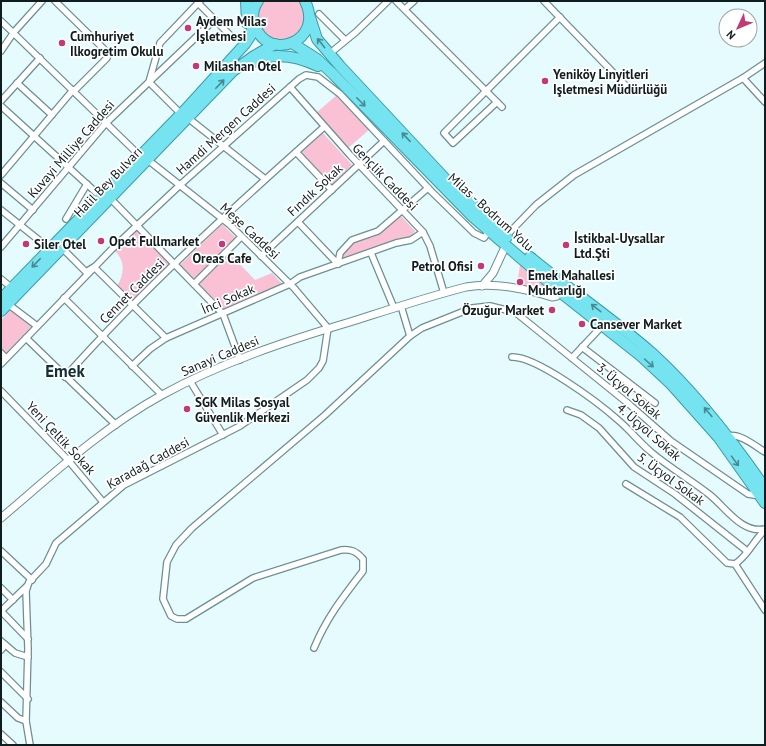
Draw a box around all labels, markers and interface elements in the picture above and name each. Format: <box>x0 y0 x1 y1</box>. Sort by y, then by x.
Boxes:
north arrow <box>718 8 758 48</box>
place label: Aydem Milas İşletmesi <box>196 13 267 45</box>
marker: Aydem Milas İşletmesi <box>183 23 193 33</box>
text: N <box>723 27 738 42</box>
place label: Cumhuriyet Ilkogretim Okulu <box>70 28 163 60</box>
marker: Cumhuriyet Ilkogretim Okulu <box>57 38 67 48</box>
one-way arrow <box>316 38 325 49</box>
place label: Milashan Otel <box>204 58 281 75</box>
marker: Milashan Otel <box>191 61 201 71</box>
place label: Yeniköy Linyitleri Işletmesi Müdürlüğü <box>552 66 667 98</box>
marker: Yeniköy Linyitleri Işletmesi Müdürlüğü <box>540 76 550 86</box>
one-way arrow <box>215 79 225 89</box>
street label: Hamdi Mergen Caddesi <box>173 80 279 178</box>
street label: Kuvayi Milliye Caddesi <box>24 97 118 201</box>
one-way arrow <box>356 97 366 107</box>
one-way arrow <box>402 132 411 142</box>
street label: Gençlik Caddesi <box>349 140 421 214</box>
street label: Halil Bey Bulvarı <box>70 143 146 221</box>
street label: Fındık Sokak <box>284 159 347 220</box>
street label: Milas - Bodrum Yolu <box>445 169 537 255</box>
street label: Meşe Caddesi <box>217 199 283 263</box>
place label: İstikbal-Uysallar Ltd.Şti <box>574 230 665 262</box>
place label: Opet Fullmarket <box>109 233 200 250</box>
place label: Siler Otel <box>34 236 86 253</box>
marker: Opet Fullmarket <box>96 236 106 246</box>
marker: Siler Otel <box>21 239 31 249</box>
marker: Oreas Cafe <box>217 239 227 249</box>
marker: İstikbal-Uysallar Ltd.Şti <box>561 240 571 250</box>
place label: Oreas Cafe <box>192 250 252 267</box>
street label: Cennet Caddesi <box>96 255 168 327</box>
one-way arrow <box>31 258 41 268</box>
place label: Petrol Ofisi <box>412 258 473 275</box>
marker: Petrol Ofisi <box>476 261 486 271</box>
place label: Emek Mahallesi Muhtarlığı <box>528 267 615 299</box>
marker: Emek Mahallesi Muhtarlığı <box>515 277 525 287</box>
street label: İnci Sokak <box>199 280 258 318</box>
place label: Özuğur Market <box>462 302 544 319</box>
one-way arrow <box>590 304 601 312</box>
marker: Özuğur Market <box>547 305 557 315</box>
place label: Cansever Market <box>590 316 682 333</box>
marker: Cansever Market <box>577 319 587 329</box>
street label: Sanayi Caddesi <box>178 332 262 380</box>
street label: 3. Üçyol Sokak <box>593 359 665 424</box>
one-way arrow <box>644 359 655 368</box>
district label: Emek <box>45 360 85 382</box>
place label: SGK Milas Sosyal Güvenlik Merkezi <box>195 394 290 426</box>
street label: Yeni Çeltik Sokak <box>23 398 100 479</box>
street label: 4. Üçyol Sokak <box>613 400 685 465</box>
marker: SGK Milas Sosyal Güvenlik Merkezi <box>182 404 192 414</box>
one-way arrow <box>704 407 713 418</box>
street label: Karadağ Caddesi <box>104 433 192 493</box>
street label: 5. Üçyol Sokak <box>634 449 709 510</box>
one-way arrow <box>731 455 739 466</box>

